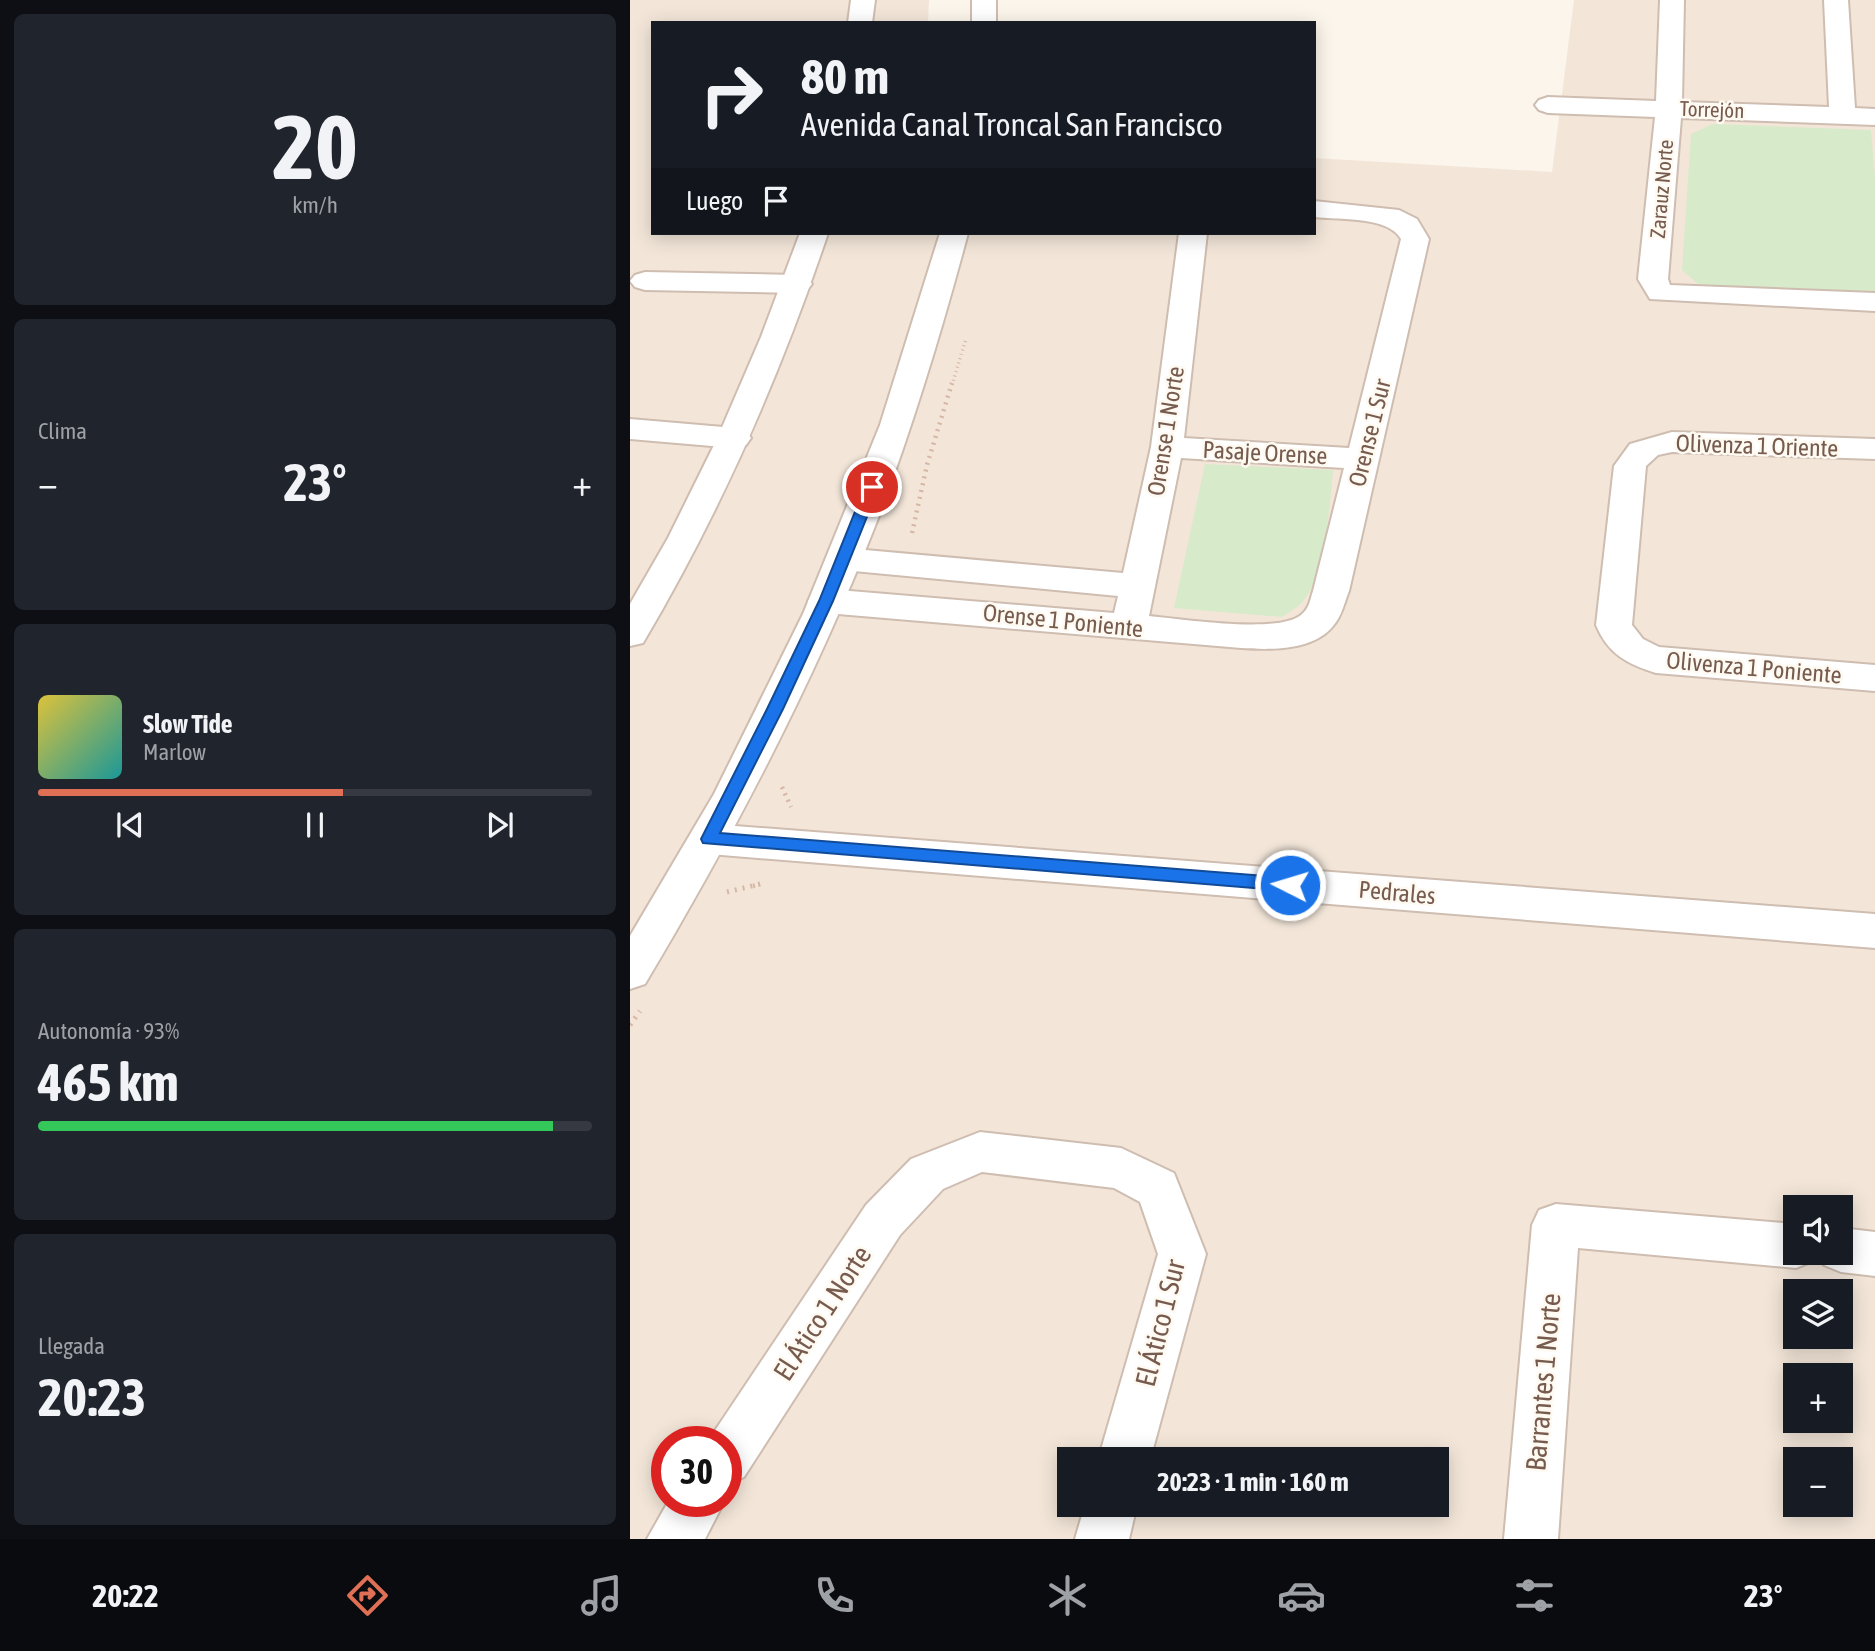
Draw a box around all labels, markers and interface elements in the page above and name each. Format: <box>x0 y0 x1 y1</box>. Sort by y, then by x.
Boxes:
text: 80 m <box>801 48 889 104</box>
icon: right <box>686 49 777 140</box>
text: 20 <box>272 94 358 198</box>
street label: Torrejón <box>1679 96 1745 122</box>
text: Avenida Canal Troncal San Francisco <box>801 106 1223 143</box>
street label: Zarauz Norte <box>1645 139 1677 239</box>
icon: arrive <box>757 182 795 220</box>
text: Luego <box>686 186 743 216</box>
text: km/h <box>292 192 338 218</box>
street label: Orense 1 Norte <box>1142 364 1189 498</box>
street label: Orense 1 Sur <box>1343 376 1396 489</box>
text: Clima <box>38 418 87 444</box>
street label: Olivenza 1 Oriente <box>1675 429 1839 462</box>
street label: Pasaje Orense <box>1202 436 1328 469</box>
text: 23° <box>283 452 347 512</box>
pin <box>842 457 902 517</box>
text: − <box>38 461 58 504</box>
text: + <box>572 461 592 504</box>
icon: arrive <box>853 468 891 506</box>
street label: Orense 1 Poniente <box>982 599 1144 642</box>
street label: Olivenza 1 Poniente <box>1665 646 1843 689</box>
text: Slow Tide <box>143 709 233 739</box>
text: Marlow <box>143 739 206 765</box>
icon: previous <box>111 806 149 844</box>
icon: pause <box>296 806 334 844</box>
icon: next <box>481 806 519 844</box>
position arrow <box>1253 848 1327 922</box>
street label: Pedrales <box>1358 876 1437 909</box>
text: Autonomía · 93% <box>38 1018 179 1044</box>
text: 465 km <box>38 1052 179 1112</box>
map controls <box>1783 1195 1853 1517</box>
button: sound <box>1783 1195 1853 1265</box>
street label: El Ático 1 Norte <box>767 1240 877 1386</box>
street label: El Ático 1 Sur <box>1129 1256 1191 1390</box>
button: layers <box>1783 1279 1853 1349</box>
street label: Barrantes 1 Norte <box>1519 1292 1567 1472</box>
text: Llegada <box>38 1333 105 1359</box>
button: + <box>1783 1363 1853 1433</box>
text: 20:23 <box>38 1367 146 1427</box>
speed limit sign: 30 <box>651 1426 742 1517</box>
button: − <box>1783 1447 1853 1517</box>
text: 20:23 · 1 min · 160 m <box>1157 1467 1349 1497</box>
icon: directions <box>343 1571 392 1620</box>
icon: music <box>577 1571 626 1620</box>
icon: phone <box>810 1571 859 1620</box>
icon: climate <box>1043 1571 1092 1620</box>
icon: car <box>1277 1571 1326 1620</box>
icon: filters <box>1510 1571 1559 1620</box>
text: 20:22 <box>92 1577 159 1614</box>
text: 23° <box>1744 1577 1783 1614</box>

